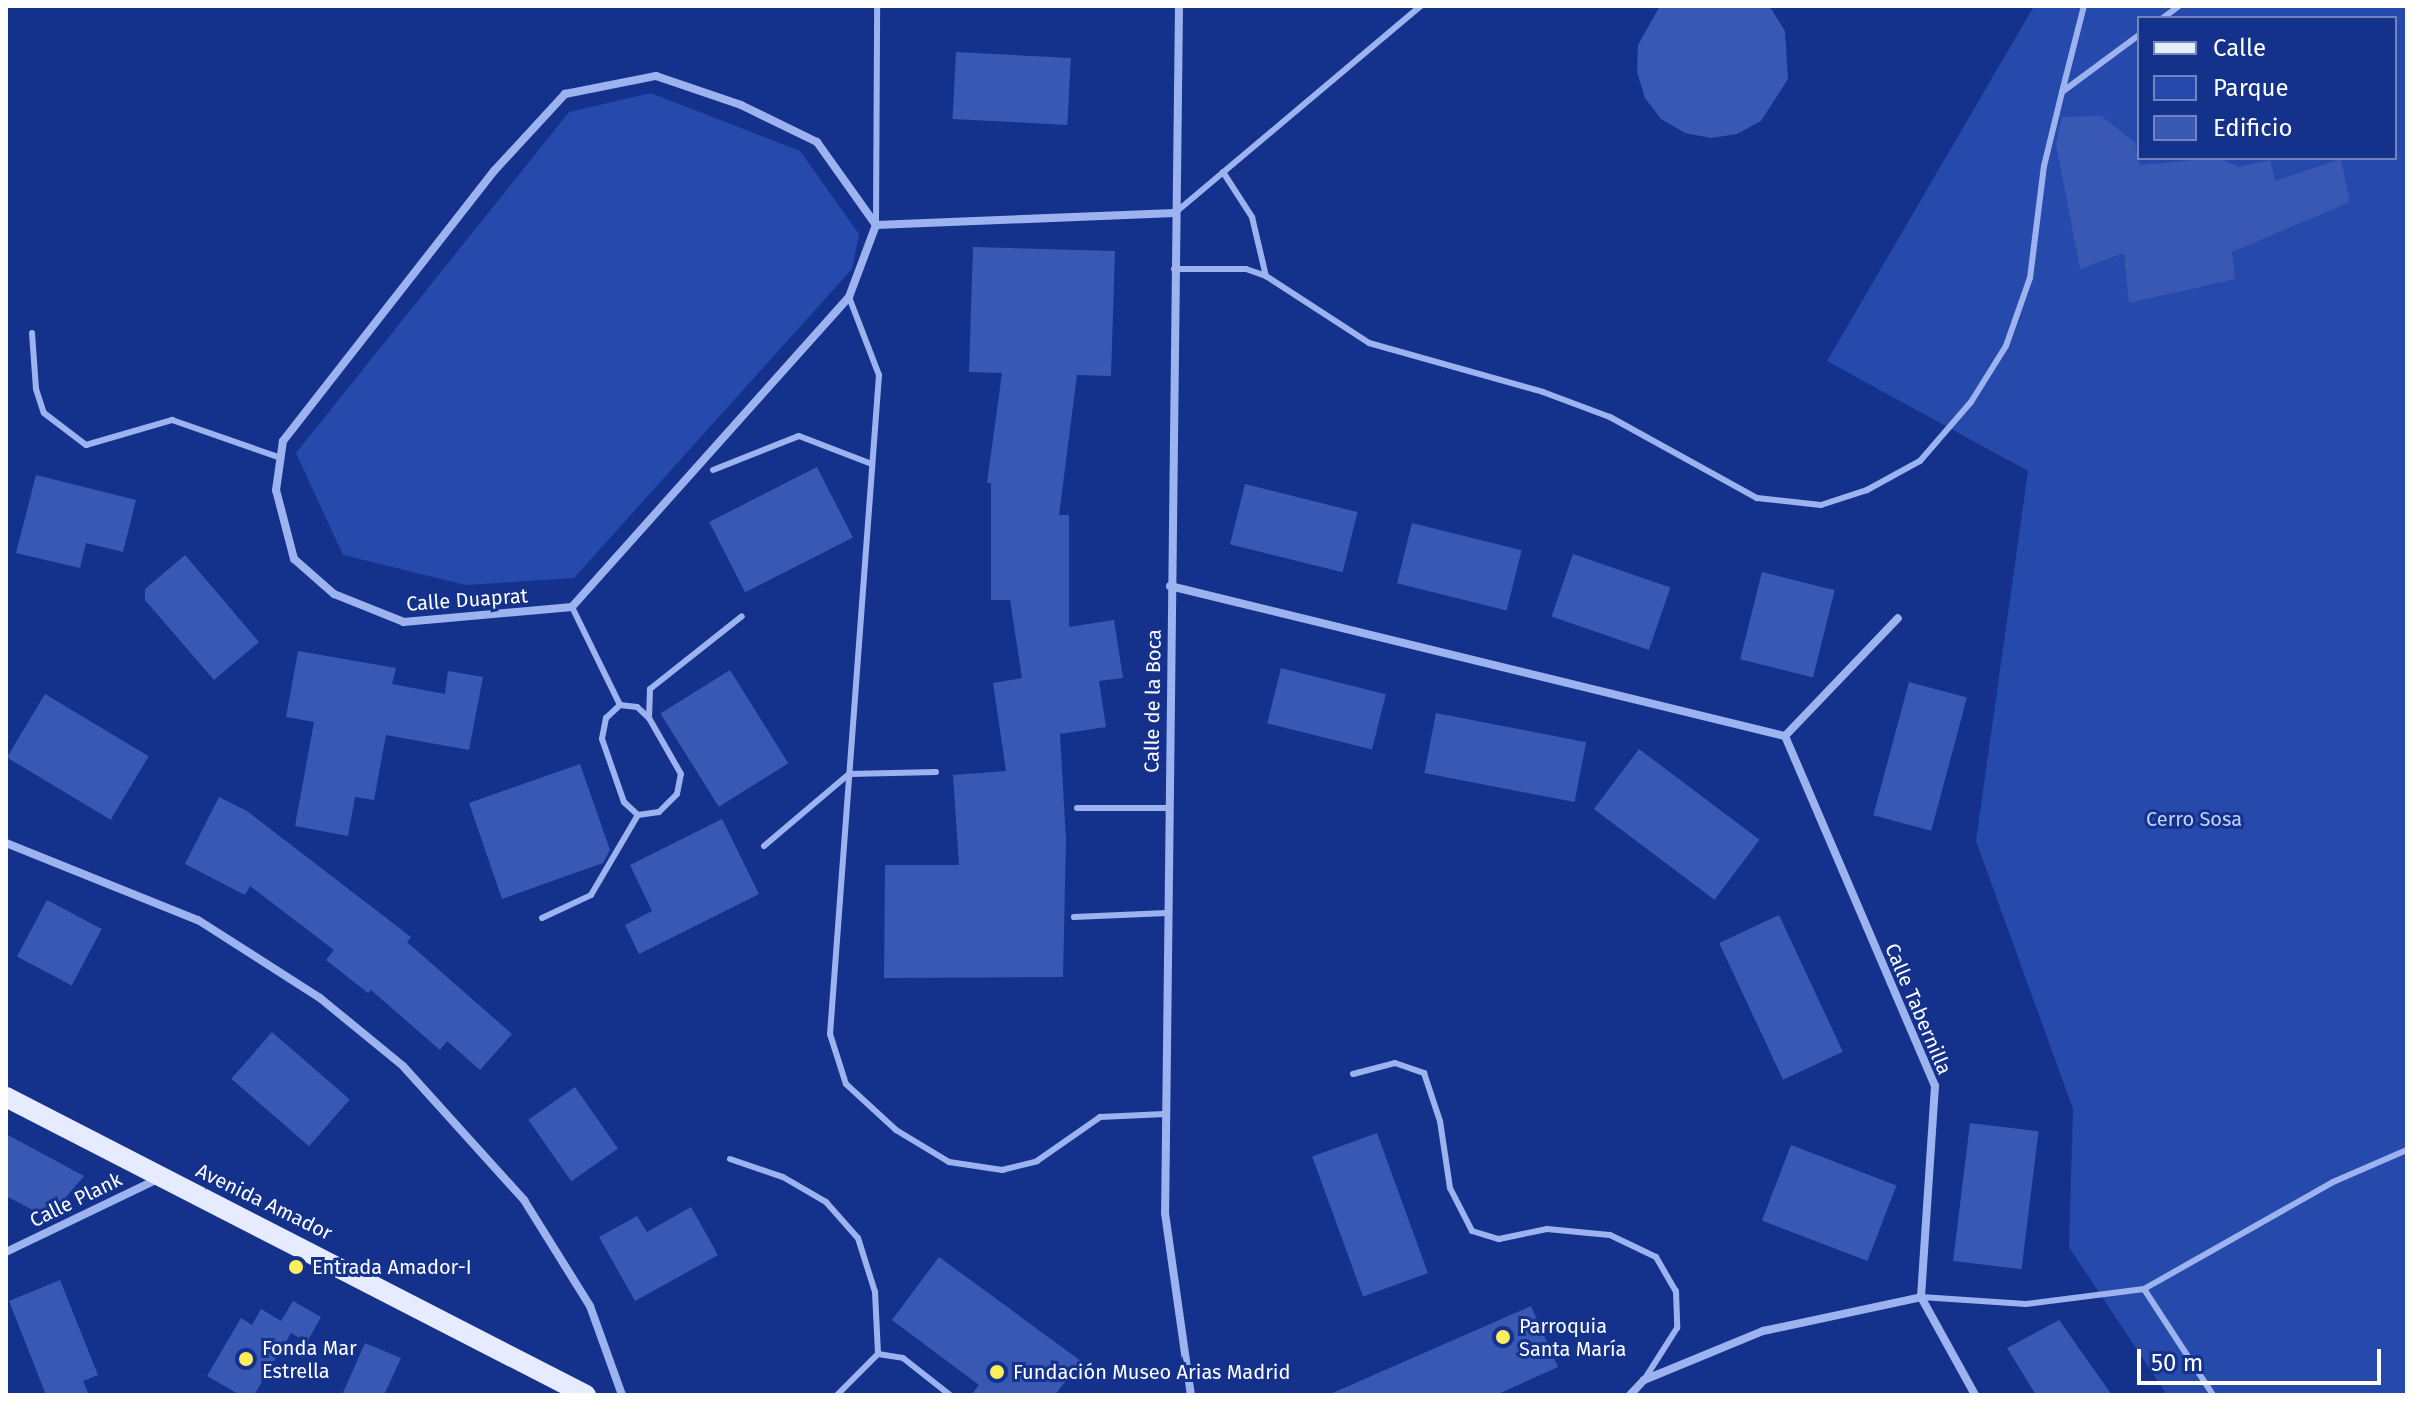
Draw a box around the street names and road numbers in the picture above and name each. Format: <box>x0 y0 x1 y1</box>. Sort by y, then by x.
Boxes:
street label: Calle Duaprat <box>405 584 529 616</box>
street label: Calle de la Boca <box>1140 629 1166 773</box>
street label: Calle Tabernilla <box>1880 940 1956 1078</box>
street label: Avenida Amador <box>192 1159 336 1245</box>
street label: Calle Plank <box>26 1167 126 1233</box>

